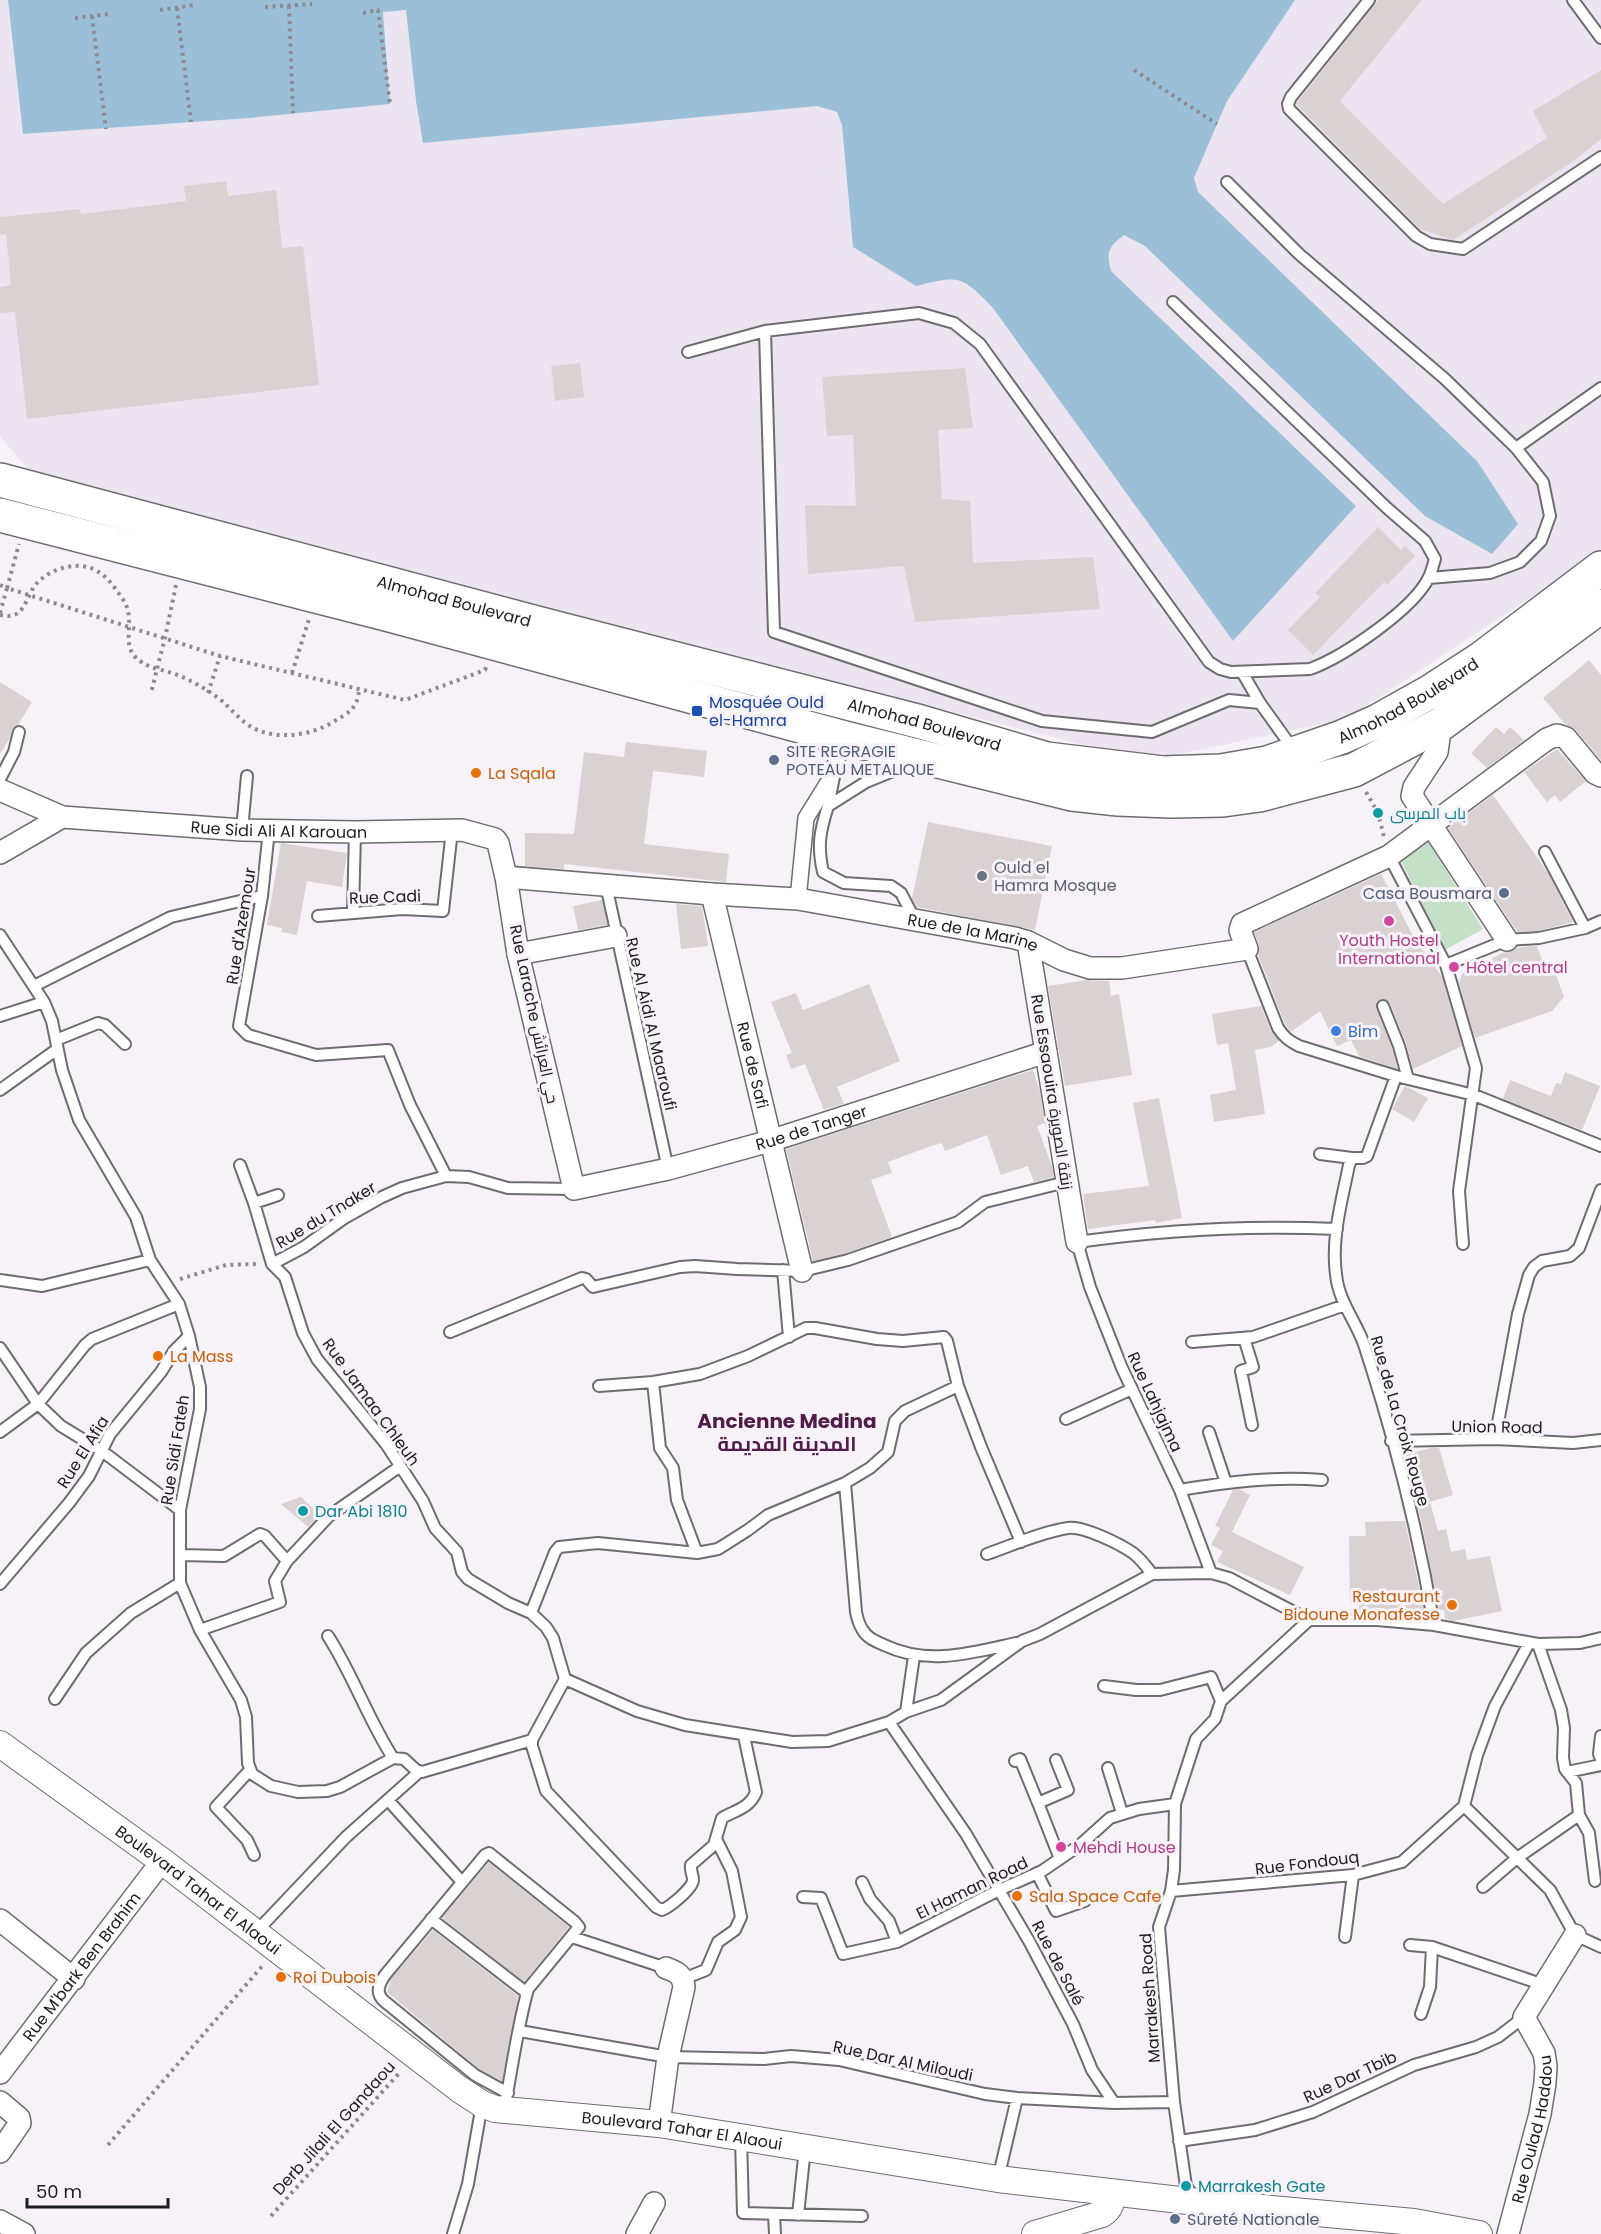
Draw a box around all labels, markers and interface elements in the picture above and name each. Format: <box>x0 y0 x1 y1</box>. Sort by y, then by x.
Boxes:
street label: Almohad Boulevard <box>375 569 534 632</box>
street label: Almohad Boulevard <box>1334 652 1483 749</box>
place label: Mosquée Ould el-Hamra <box>709 691 824 732</box>
street label: Almohad Boulevard <box>845 692 1004 756</box>
marker: Mosquée Ould el-Hamra <box>690 704 704 718</box>
place label: SITE REGRAGIE POTEAU METALIQUE <box>786 740 934 781</box>
marker: SITE REGRAGIE POTEAU METALIQUE <box>767 753 781 767</box>
place label: La Sqala <box>488 762 556 785</box>
marker: La Sqala <box>469 766 483 780</box>
place label: باب المرسى <box>1390 802 1466 825</box>
marker: باب المرسى <box>1371 806 1385 820</box>
street label: Rue Sidi Ali Al Karouan <box>190 815 367 844</box>
place label: Ould el Hamra Mosque <box>994 856 1117 897</box>
street label: Rue d'Azemour <box>220 866 262 986</box>
marker: Ould el Hamra Mosque <box>975 869 989 883</box>
place label: Casa Bousmara <box>1363 882 1492 905</box>
street label: Rue Cadi <box>349 884 421 910</box>
marker: Casa Bousmara <box>1497 886 1511 900</box>
street label: Rue de la Marine <box>906 907 1043 957</box>
marker: Youth Hostel International <box>1382 914 1396 928</box>
street label: Rue Larache حي العرائش <box>502 922 564 1106</box>
place label: Youth Hostel International <box>1338 929 1440 970</box>
street label: Rue Al Aidi Al Maaroufi <box>620 935 682 1113</box>
place label: Hôtel central <box>1466 956 1568 979</box>
marker: Hôtel central <box>1447 960 1461 974</box>
street label: Rue Essaouira زنقة الصويرة <box>1025 993 1079 1191</box>
street label: Rue de Safi <box>731 1019 774 1111</box>
place label: Bim <box>1348 1020 1378 1043</box>
marker: Bim <box>1329 1024 1343 1038</box>
street label: Rue de Tanger <box>753 1099 870 1156</box>
street label: Rue du Tnaker <box>271 1176 381 1254</box>
street label: Rue Jamaa Chleuh <box>317 1333 425 1471</box>
street label: Rue de La Croix Rouge <box>1365 1333 1435 1509</box>
place label: La Mass <box>170 1345 233 1368</box>
street label: Rue Lahjajma <box>1122 1348 1188 1456</box>
marker: La Mass <box>151 1349 165 1363</box>
street label: Rue Sidi Fateh <box>155 1393 195 1507</box>
district label: Ancienne Medina المدينة القديمة <box>697 1407 877 1458</box>
street label: Rue El Afia <box>52 1411 114 1493</box>
street label: Union Road <box>1451 1415 1543 1439</box>
place label: Dar Abi 1810 <box>315 1500 408 1523</box>
marker: Dar Abi 1810 <box>296 1504 310 1518</box>
place label: Restaurant Bidoune Monafesse <box>1284 1585 1440 1626</box>
marker: Restaurant Bidoune Monafesse <box>1445 1598 1459 1612</box>
street label: Boulevard Tahar El Alaoui <box>111 1819 286 1960</box>
place label: Mehdi House <box>1073 1836 1176 1859</box>
marker: Mehdi House <box>1054 1840 1068 1854</box>
street label: Rue Fondouq <box>1254 1845 1360 1881</box>
street label: El Haman Road <box>912 1851 1032 1925</box>
place label: Sala Space Cafe <box>1029 1885 1162 1908</box>
street label: Rue M'bark Ben Brahim <box>17 1887 146 2046</box>
marker: Sala Space Cafe <box>1010 1889 1024 1903</box>
street label: Rue de Salé <box>1026 1916 1090 2010</box>
street label: Marrakesh Road <box>1134 1932 1166 2064</box>
place label: Roi Dubois <box>293 1966 376 1989</box>
marker: Roi Dubois <box>274 1970 288 1984</box>
street label: Rue Dar Al Miloudi <box>831 2035 975 2087</box>
street label: Rue Dar Tbib <box>1299 2045 1401 2109</box>
street label: Rue Oulad Haddou <box>1505 2054 1558 2206</box>
street label: Derb Jilali El Gandaou <box>267 2056 401 2200</box>
street label: Boulevard Tahar El Alaoui <box>581 2105 784 2155</box>
scale bar <box>27 2171 168 2209</box>
place label: Marrakesh Gate <box>1198 2175 1325 2198</box>
text: 50 m <box>36 2179 82 2204</box>
marker: Marrakesh Gate <box>1179 2179 1193 2193</box>
place label: Sûreté Nationale <box>1187 2208 1320 2231</box>
marker: Sûreté Nationale <box>1168 2212 1182 2226</box>

